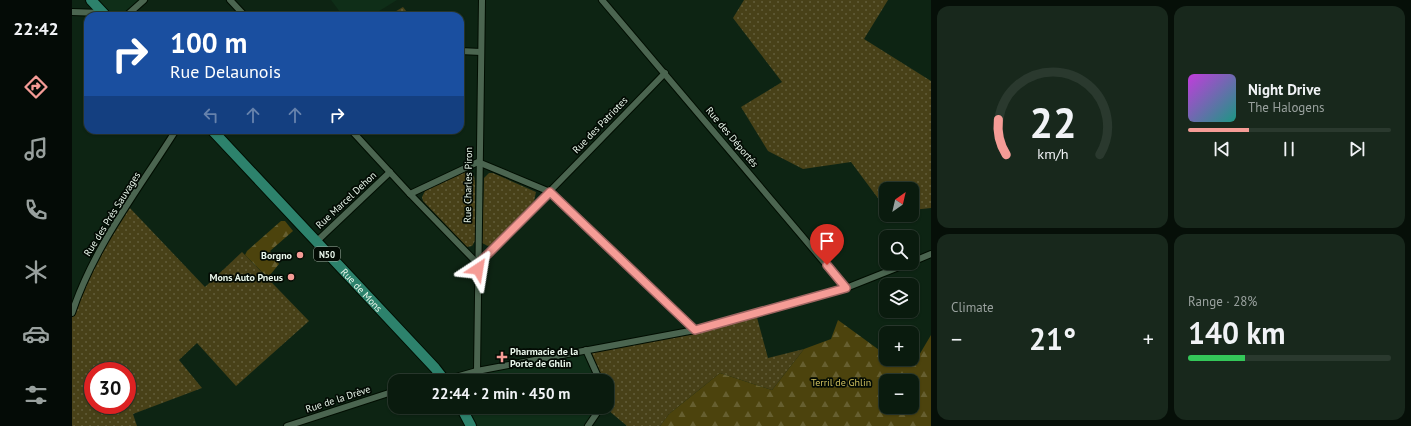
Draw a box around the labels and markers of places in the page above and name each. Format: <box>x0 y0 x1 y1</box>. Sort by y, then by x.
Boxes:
pin <box>810 224 844 265</box>
place label: Borgno <box>261 249 293 262</box>
marker: Borgno <box>295 250 305 260</box>
place label: Mons Auto Pneus <box>210 271 283 284</box>
marker: Mons Auto Pneus <box>286 272 296 282</box>
place label: Pharmacie de la Porte de Ghlin <box>510 345 578 370</box>
marker: Pharmacie de la Porte de Ghlin <box>497 352 507 362</box>

